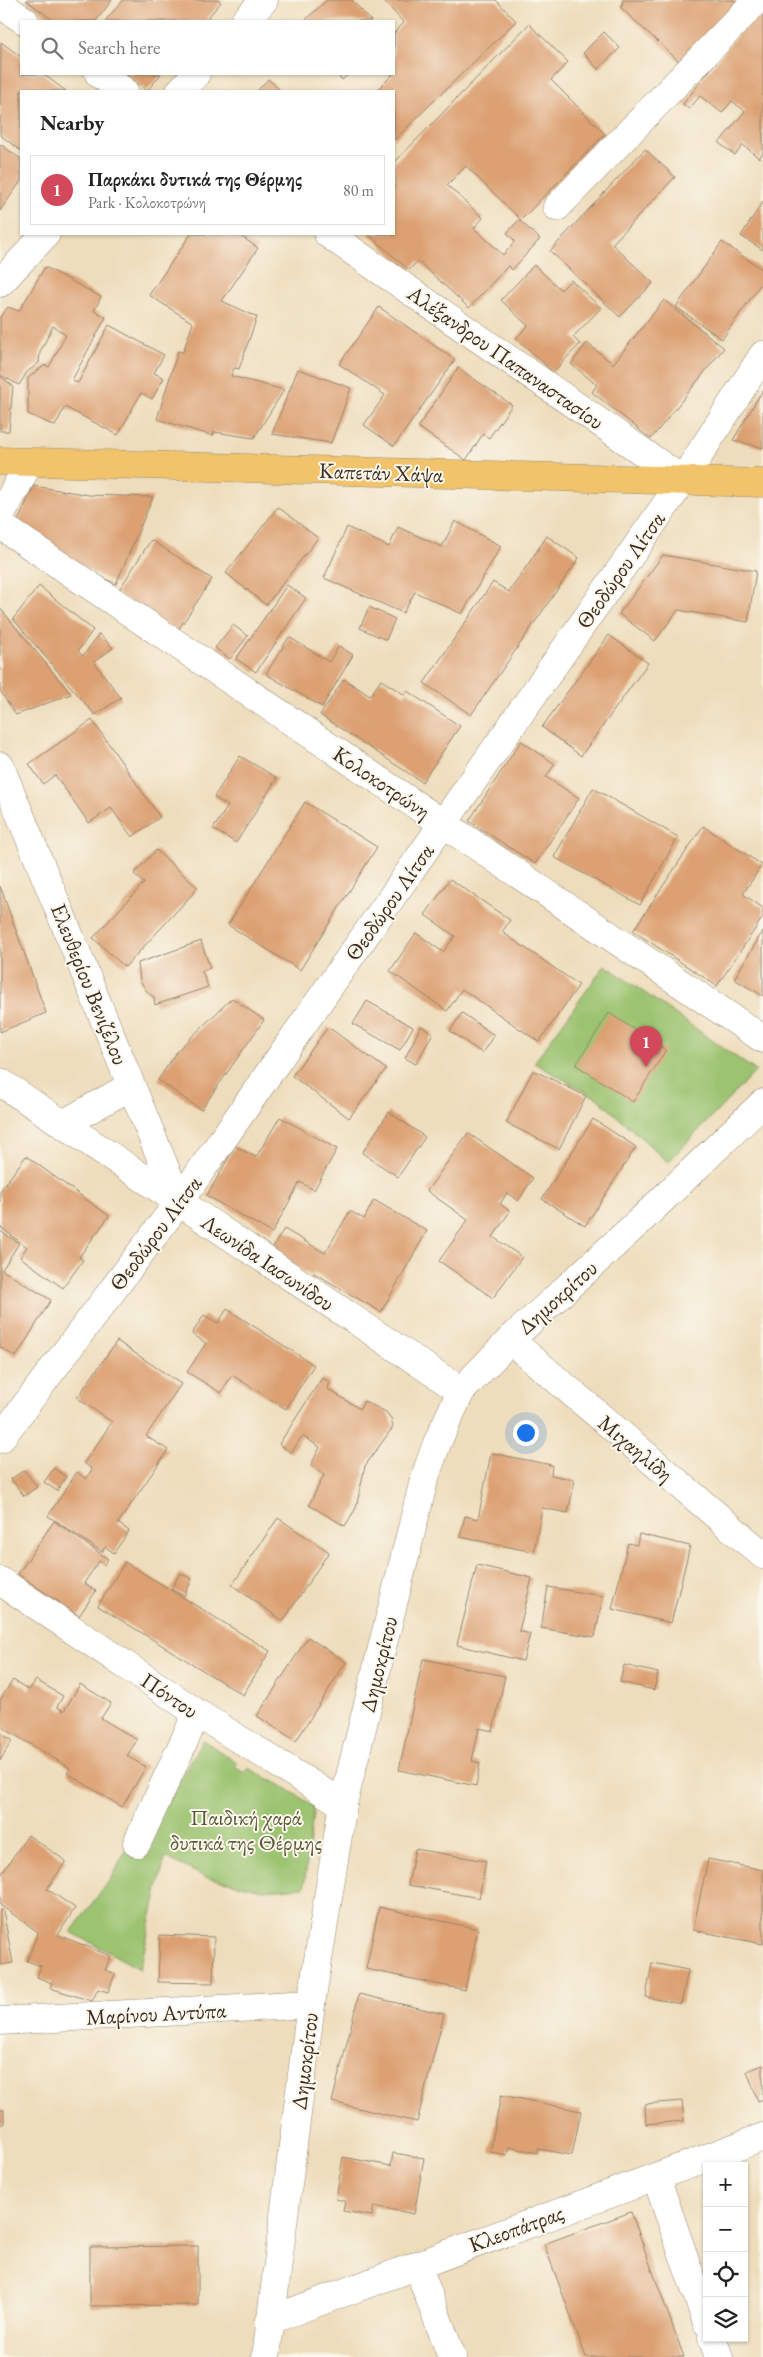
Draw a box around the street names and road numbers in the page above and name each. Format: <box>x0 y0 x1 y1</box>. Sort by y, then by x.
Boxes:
street label: Αλέξανδρου Παπαναστασίου <box>401 278 610 436</box>
street label: Καπετάν Χάψα <box>319 456 444 489</box>
street label: Θεοδώρου Λίτσα <box>569 505 672 635</box>
street label: Κολοκοτρώνη <box>327 739 436 826</box>
street label: Θεοδώρου Λίτσα <box>338 837 441 967</box>
street label: Ελευθερίου Βενιζέλου <box>44 899 135 1069</box>
street label: Θεοδώρου Λίτσα <box>103 1169 209 1297</box>
street label: Λεωνίδα Ιασωνίδου <box>195 1207 340 1318</box>
street label: Δημοκρίτου <box>511 1254 603 1341</box>
street label: Μιχαηλίδη <box>592 1408 679 1488</box>
street label: Δημοκρίτου <box>353 1613 404 1715</box>
street label: Πόντου <box>135 1666 204 1725</box>
street label: Μαρίνου Αντύπα <box>85 1995 228 2032</box>
street label: Δημοκρίτου <box>284 2011 325 2111</box>
street label: Κλεοπάτρας <box>465 2198 568 2259</box>

